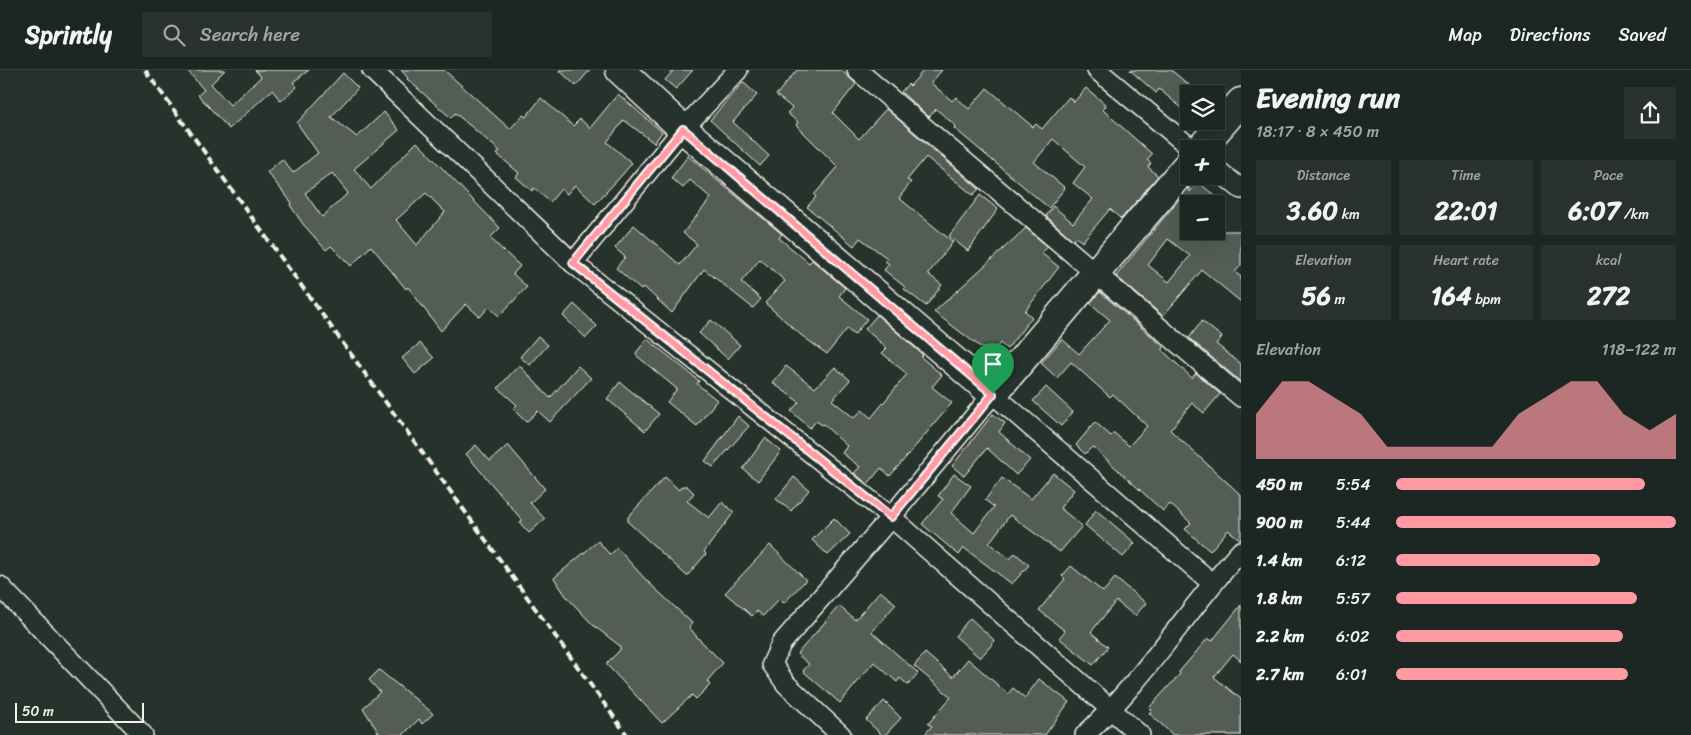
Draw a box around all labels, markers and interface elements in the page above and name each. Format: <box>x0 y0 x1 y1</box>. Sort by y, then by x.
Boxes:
search box <box>142 12 492 57</box>
text: Sprintly <box>25 14 112 56</box>
text: Search here <box>200 18 300 51</box>
text: Map <box>1449 19 1482 51</box>
text: Directions <box>1510 19 1591 51</box>
text: Saved <box>1619 19 1666 51</box>
icon: search <box>160 21 188 49</box>
text: Evening run <box>1256 73 1400 122</box>
map controls <box>1180 85 1225 240</box>
button: layers <box>1180 85 1225 130</box>
button: share <box>1624 87 1676 139</box>
text: 18:17 · 8 × 450 m <box>1256 117 1379 146</box>
button: + <box>1180 140 1225 185</box>
text: Distance <box>1297 163 1350 188</box>
text: Time <box>1451 163 1481 188</box>
text: Pace <box>1594 163 1624 188</box>
text: 3.60 <box>1287 188 1338 233</box>
text: 22:01 <box>1435 188 1497 233</box>
text: 6:07 <box>1568 188 1620 233</box>
button: − <box>1180 195 1225 240</box>
text: km <box>1338 202 1360 227</box>
text: /km <box>1620 202 1649 227</box>
text: Elevation <box>1295 248 1352 273</box>
text: Heart rate <box>1433 248 1499 273</box>
text: kcal <box>1596 248 1621 273</box>
text: 56 <box>1301 273 1331 318</box>
text: 164 <box>1431 273 1472 318</box>
text: 272 <box>1587 273 1630 318</box>
text: m <box>1331 287 1345 312</box>
text: bpm <box>1472 287 1501 312</box>
text: Elevation <box>1256 335 1321 364</box>
text: 118–122 m <box>1602 335 1676 364</box>
pin <box>972 343 1014 394</box>
icon: arrive <box>979 350 1007 378</box>
text: 450 m <box>1256 470 1302 499</box>
text: 5:54 <box>1336 470 1370 499</box>
text: 900 m <box>1256 508 1303 537</box>
text: 5:44 <box>1336 508 1371 537</box>
text: 1.4 km <box>1256 546 1303 575</box>
text: 6:12 <box>1336 546 1366 575</box>
text: 1.8 km <box>1256 584 1302 613</box>
text: 5:57 <box>1336 584 1370 613</box>
text: 2.2 km <box>1256 622 1304 651</box>
text: 6:02 <box>1336 622 1369 651</box>
text: 2.7 km <box>1256 660 1304 689</box>
text: 6:01 <box>1336 660 1367 689</box>
text: 50 m <box>22 699 54 724</box>
scale bar <box>15 700 144 723</box>

